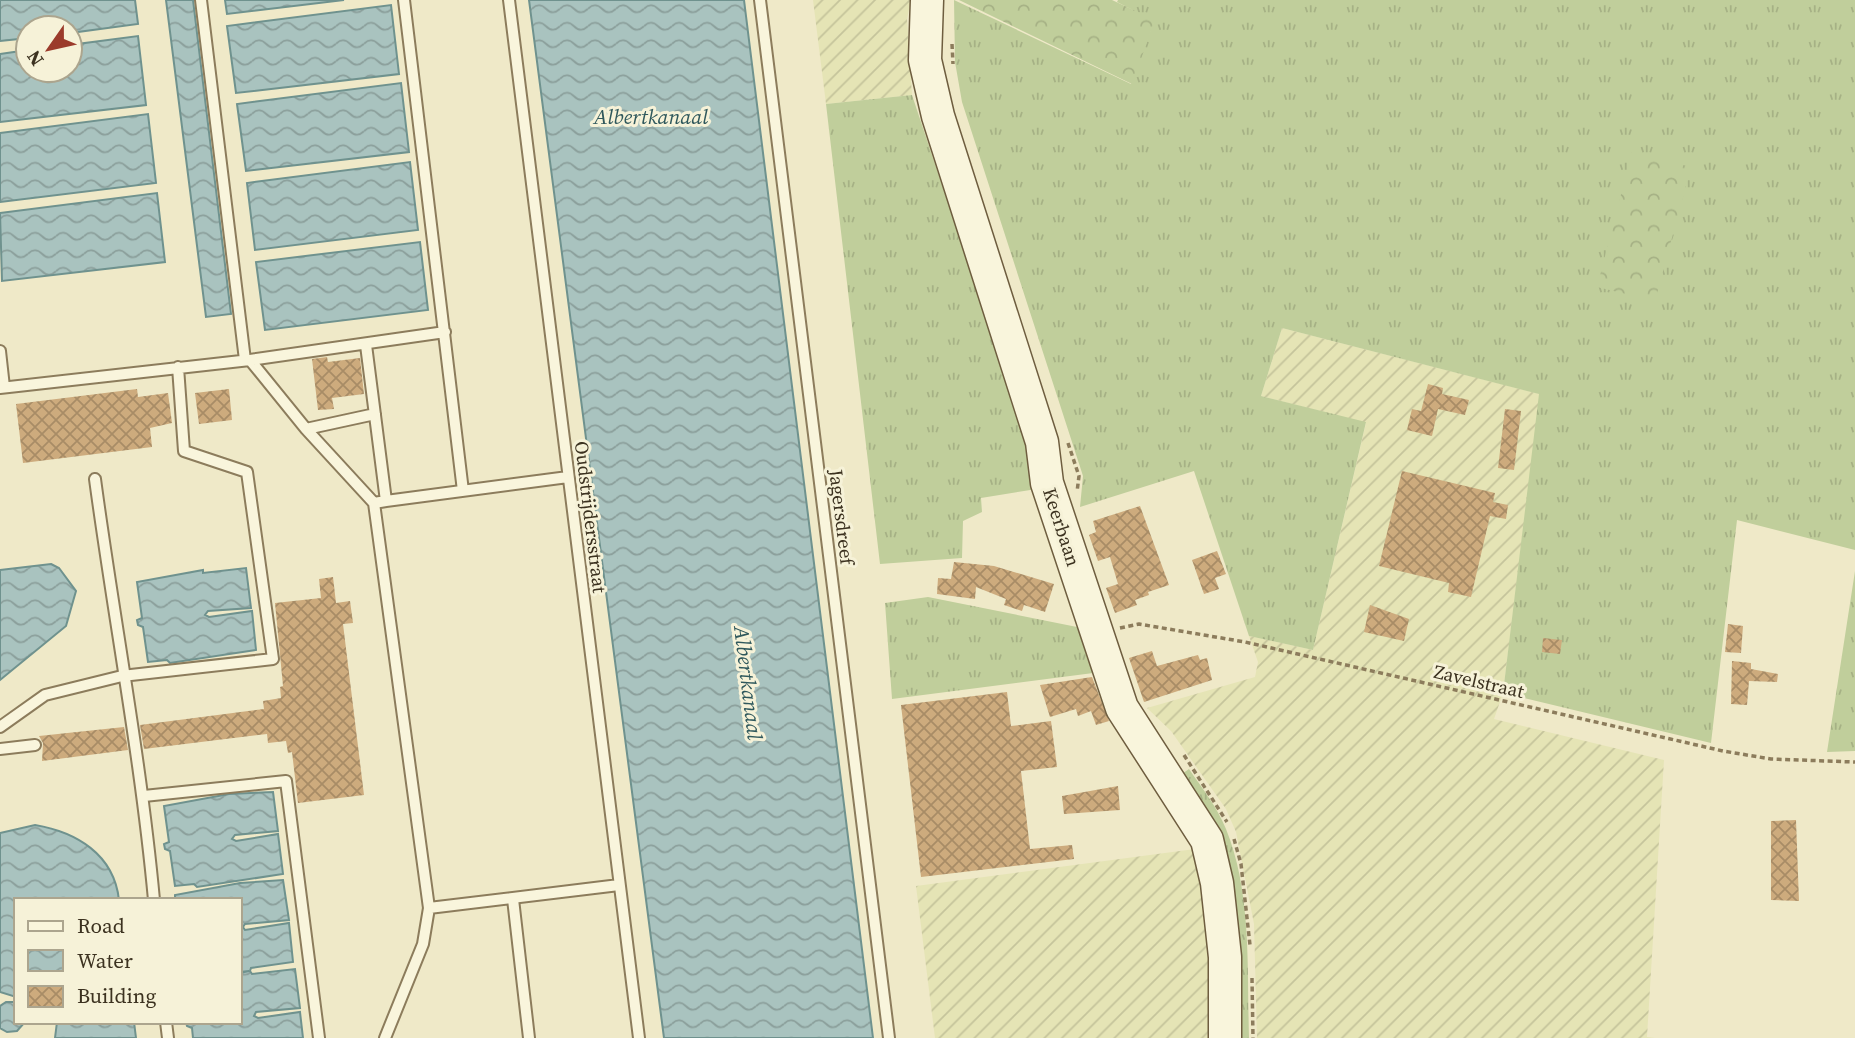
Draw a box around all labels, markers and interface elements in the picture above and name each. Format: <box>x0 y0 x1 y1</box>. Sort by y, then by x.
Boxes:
north arrow <box>14 14 84 84</box>
text: N <box>20 45 50 72</box>
water label: Albertkanaal <box>593 102 708 131</box>
street label: Oudstrijdersstraat <box>569 440 613 595</box>
street label: Jagersdreef <box>823 467 861 569</box>
street label: Keerbaan <box>1037 484 1087 570</box>
water label: Albertkanaal <box>727 623 770 742</box>
street label: Zavelstraat <box>1431 658 1528 704</box>
legend <box>14 898 242 1024</box>
text: Road <box>77 911 125 940</box>
text: Water <box>77 946 133 975</box>
text: Building <box>77 981 156 1010</box>

